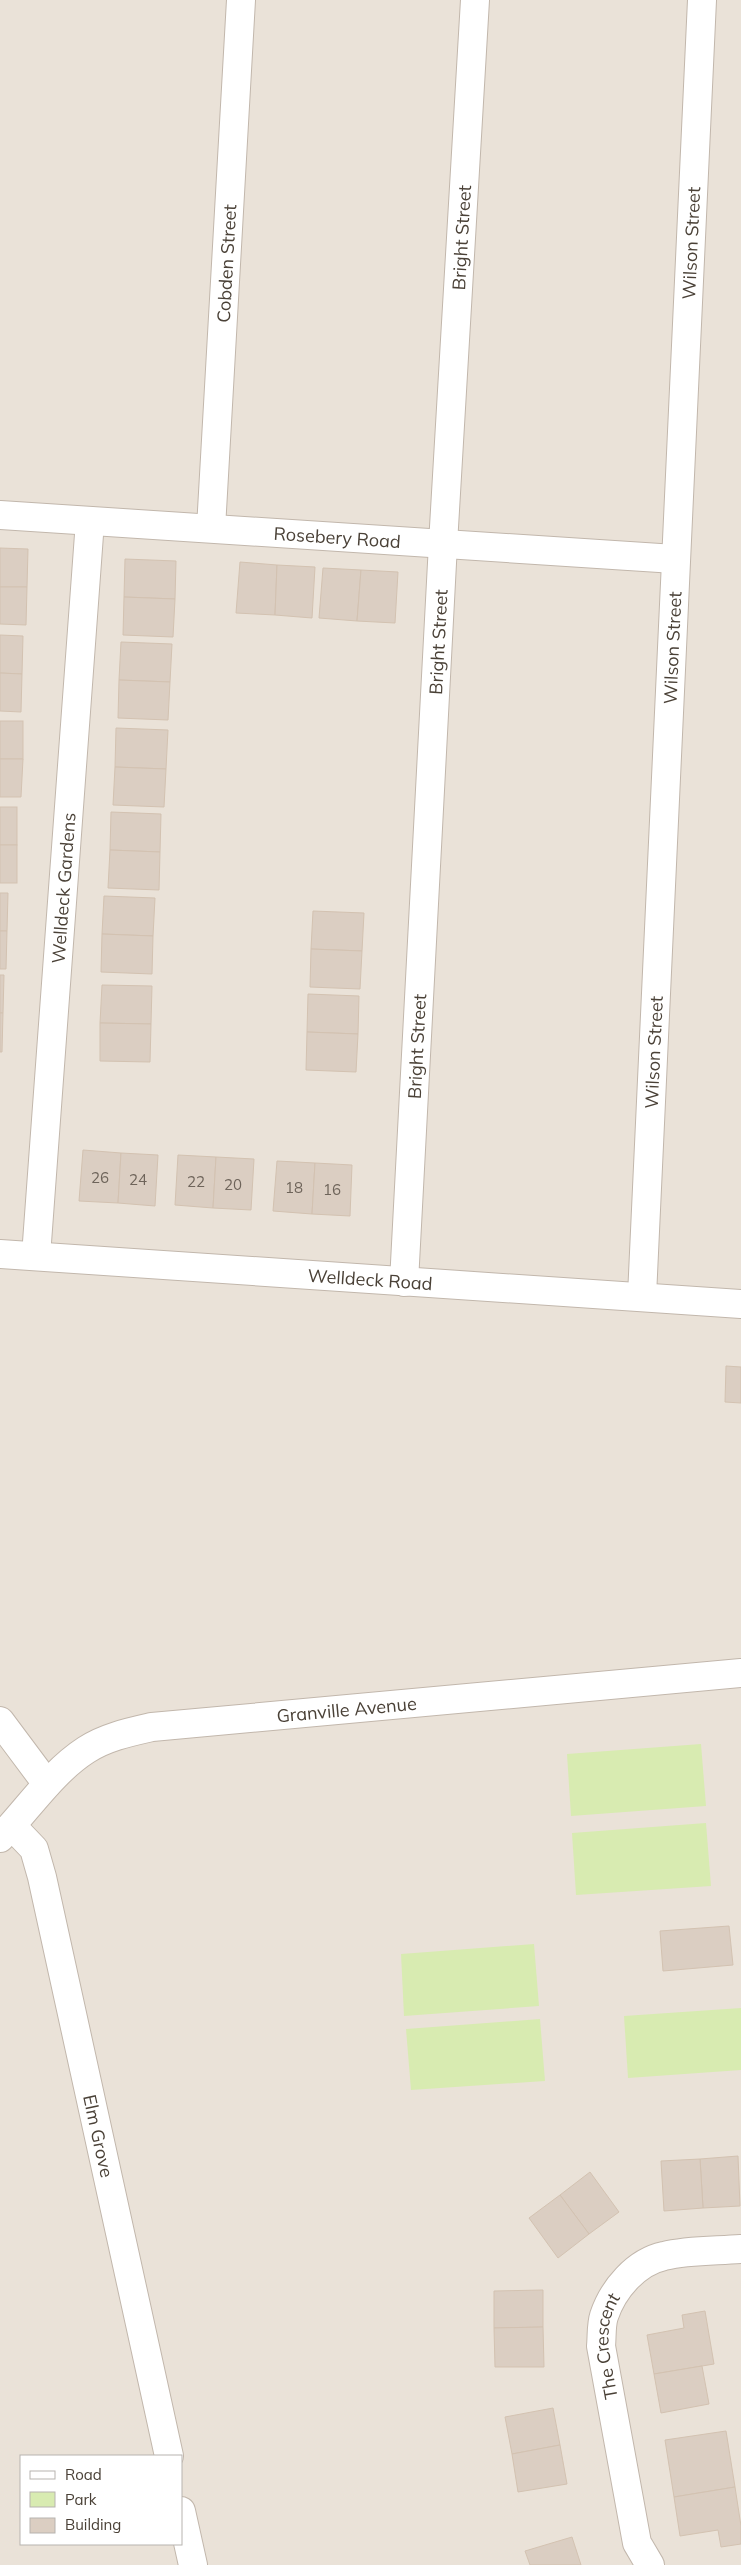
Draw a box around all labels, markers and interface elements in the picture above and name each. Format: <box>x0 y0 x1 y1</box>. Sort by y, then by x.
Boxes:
street label: Bright Street <box>446 184 476 291</box>
street label: Wilson Street <box>677 186 705 300</box>
street label: Cobden Street <box>211 204 241 323</box>
street label: Rosebery Road <box>273 521 402 553</box>
street label: Bright Street <box>424 589 452 695</box>
street label: Wilson Street <box>658 591 686 705</box>
street label: Welldeck Gardens <box>46 812 80 964</box>
street label: Bright Street <box>402 993 431 1100</box>
street label: Wilson Street <box>639 995 667 1109</box>
house number: 26 <box>91 1168 109 1187</box>
house number: 24 <box>129 1170 147 1189</box>
house number: 22 <box>187 1172 205 1191</box>
house number: 20 <box>224 1175 242 1194</box>
house number: 18 <box>285 1178 303 1197</box>
house number: 16 <box>323 1180 341 1199</box>
street label: Welldeck Road <box>307 1263 433 1295</box>
street label: Granville Avenue <box>275 1691 418 1727</box>
street label: Elm Grove <box>79 2092 119 2180</box>
street label: The Crescent <box>590 2288 624 2401</box>
legend <box>20 2455 182 2545</box>
text: Road <box>65 2465 102 2484</box>
text: Park <box>65 2490 97 2509</box>
text: Building <box>65 2515 121 2534</box>

